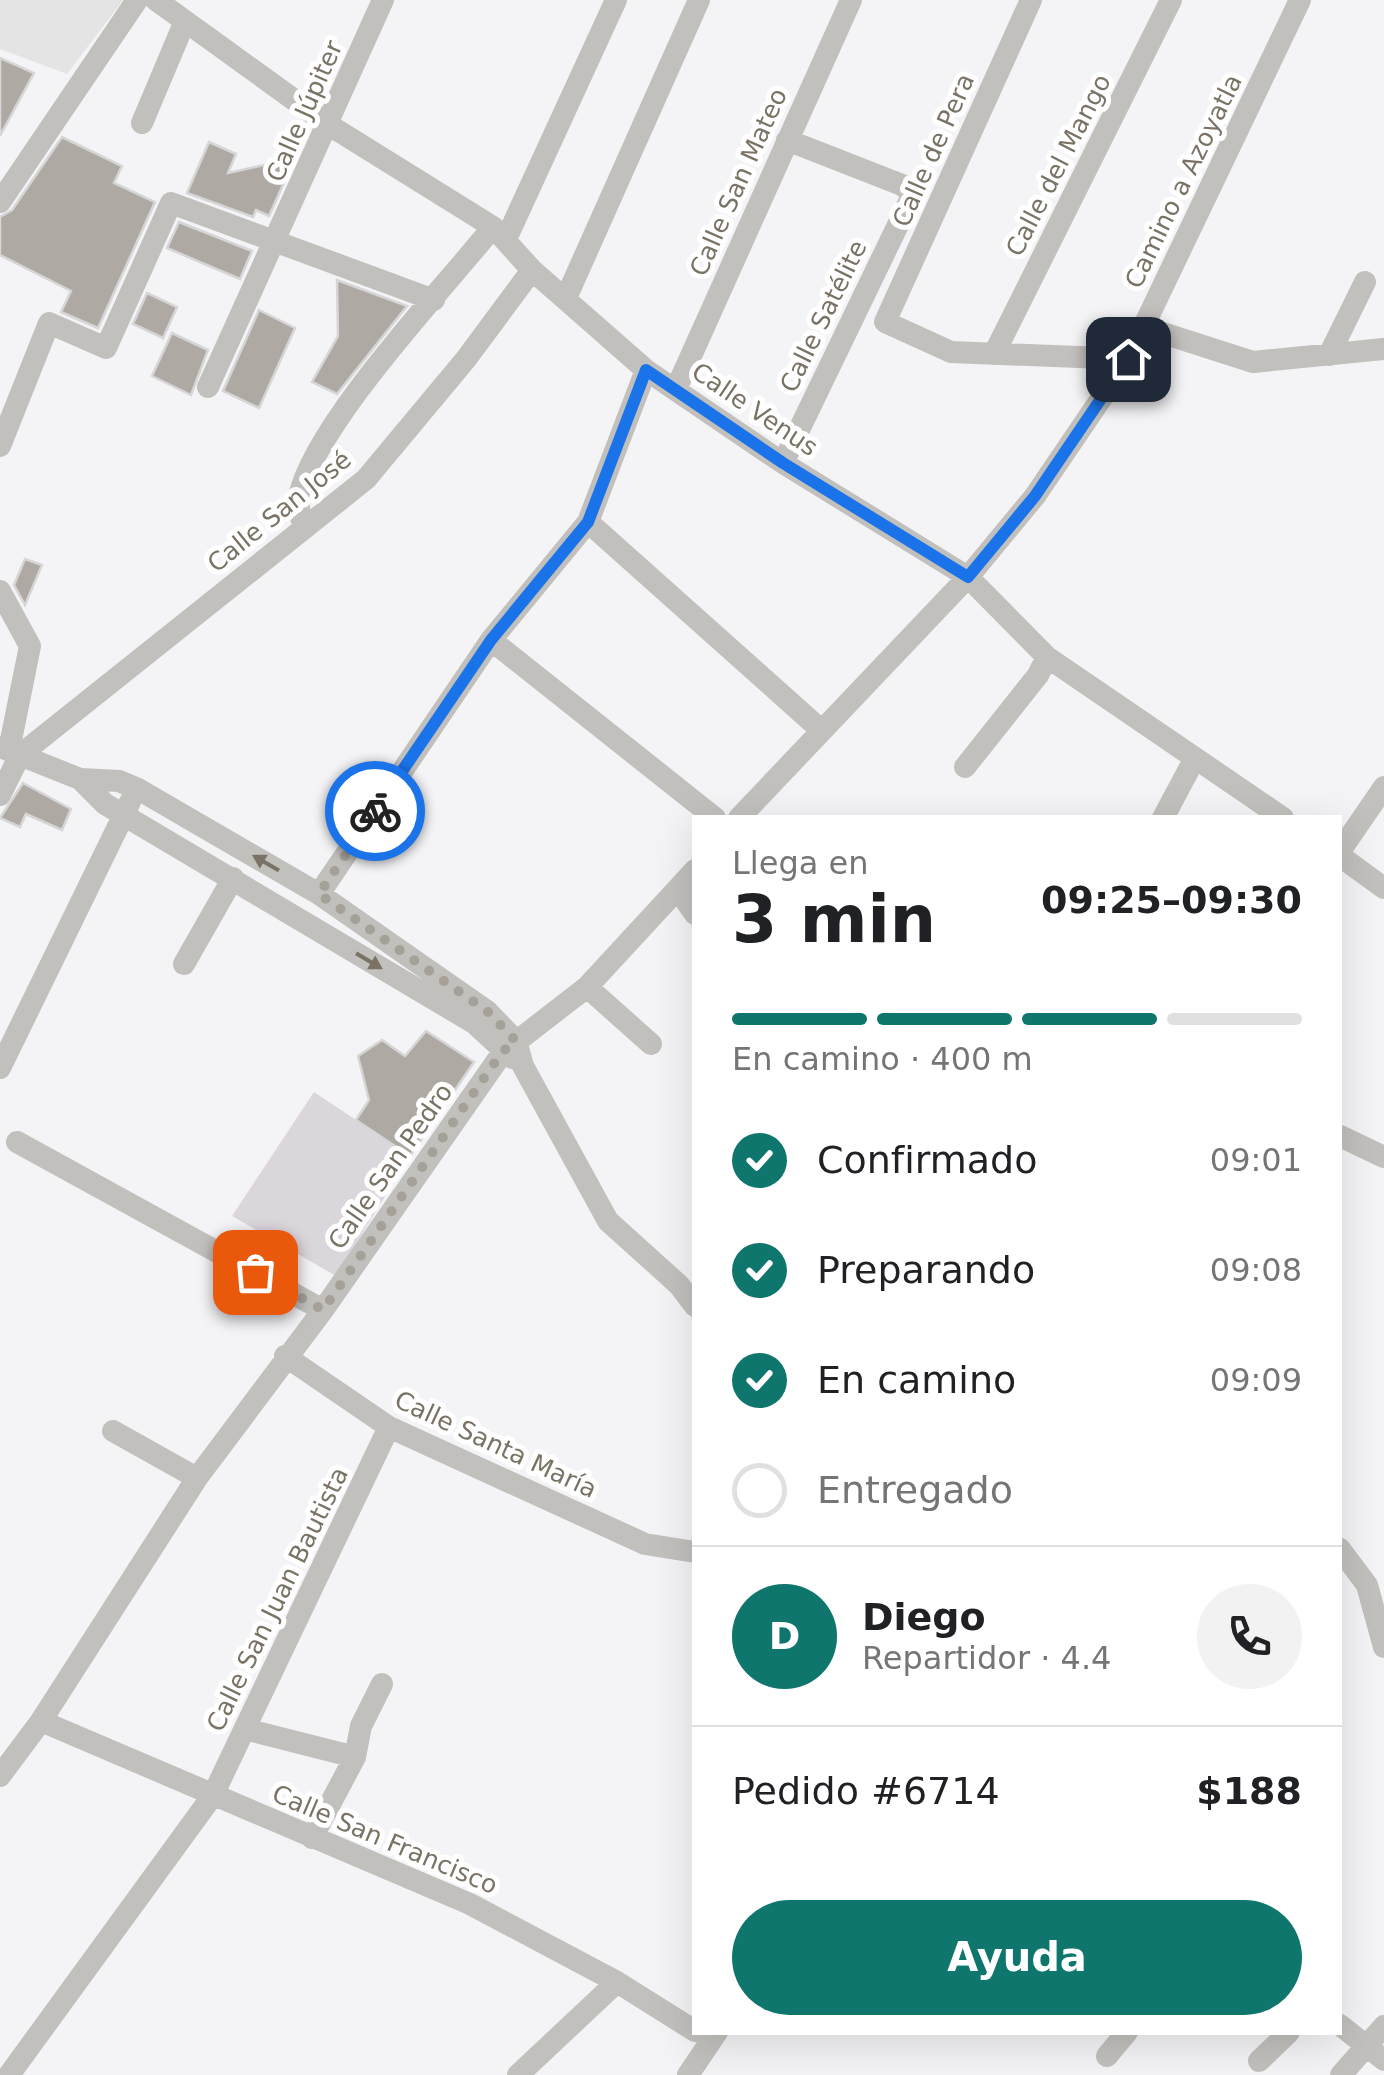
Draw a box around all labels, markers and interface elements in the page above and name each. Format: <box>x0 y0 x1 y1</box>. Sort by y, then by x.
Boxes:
street label: Calle Júpiter <box>260 35 349 186</box>
street label: Calle de Pera <box>887 69 980 231</box>
street label: Calle del Mango <box>1000 70 1117 261</box>
street label: Camino a Azoyatla <box>1119 70 1248 293</box>
street label: Calle San Mateo <box>684 84 793 281</box>
street label: Calle Satélite <box>774 236 873 397</box>
pin <box>1086 317 1171 402</box>
icon: home <box>1101 332 1156 387</box>
street label: Calle Venus <box>686 357 823 462</box>
street label: Calle San José <box>202 445 357 578</box>
courier <box>325 761 425 861</box>
icon: bike <box>348 784 403 839</box>
text: Llega en <box>732 844 868 882</box>
one-way arrow <box>252 855 280 872</box>
text: 09:25–09:30 <box>1041 878 1302 922</box>
text: 3 min <box>732 882 936 957</box>
one-way arrow <box>355 952 383 969</box>
text: En camino · 400 m <box>732 1040 1033 1078</box>
street label: Calle San Pedro <box>322 1078 458 1255</box>
icon: check <box>732 1133 787 1188</box>
text: Confirmado <box>817 1138 1037 1182</box>
text: 09:01 <box>1210 1141 1302 1179</box>
pin <box>213 1230 298 1315</box>
icon: check <box>732 1243 787 1298</box>
icon: bag <box>228 1245 283 1300</box>
text: Preparando <box>817 1248 1035 1292</box>
text: 09:08 <box>1210 1251 1302 1289</box>
icon: check <box>732 1353 787 1408</box>
text: En camino <box>817 1358 1016 1402</box>
text: 09:09 <box>1210 1361 1302 1399</box>
street label: Calle Santa María <box>390 1385 601 1504</box>
street label: Calle San Juan Bautista <box>201 1462 354 1736</box>
text: Entregado <box>817 1468 1013 1512</box>
button: phone <box>1197 1584 1302 1689</box>
text: Diego <box>862 1595 986 1639</box>
text: D <box>769 1614 800 1658</box>
text: Repartidor · 4.4 <box>862 1639 1111 1677</box>
text: Pedido #6714 <box>732 1769 1000 1813</box>
text: $188 <box>1196 1769 1302 1813</box>
street label: Calle San Francisco <box>268 1779 502 1900</box>
button: Ayuda <box>732 1900 1302 2015</box>

